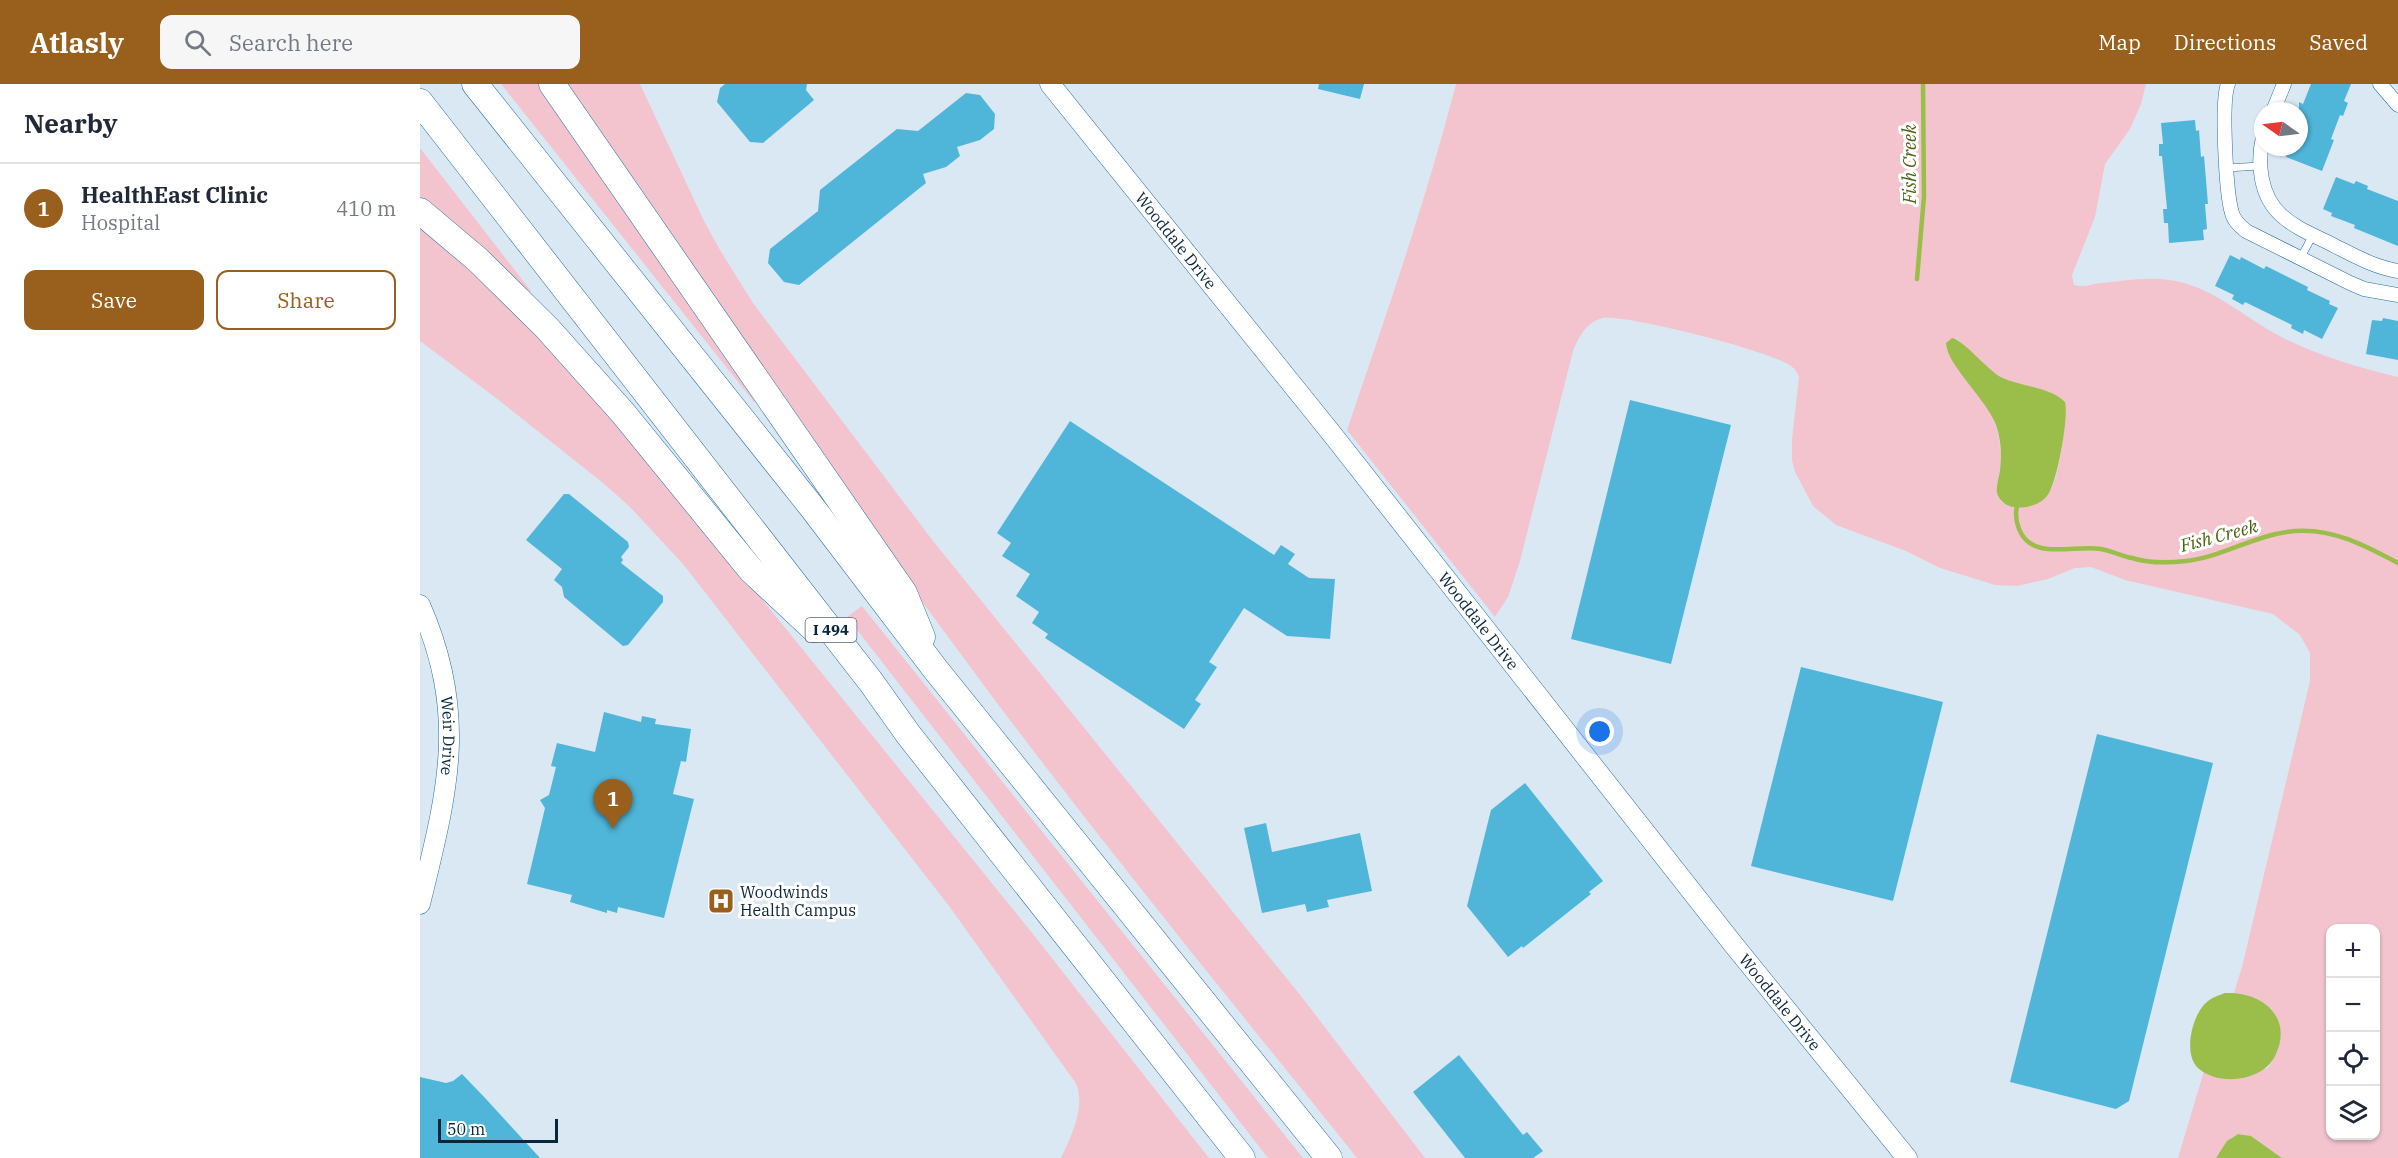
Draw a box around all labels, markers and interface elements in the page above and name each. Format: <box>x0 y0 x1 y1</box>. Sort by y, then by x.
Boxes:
search box <box>160 15 580 69</box>
text: Atlasly <box>30 24 124 61</box>
icon: search <box>181 26 214 59</box>
text: Search here <box>229 28 353 57</box>
text: Map <box>2098 28 2141 56</box>
text: Directions <box>2174 28 2276 56</box>
text: Saved <box>2309 28 2368 56</box>
north arrow <box>2254 102 2308 156</box>
text: Nearby <box>24 106 118 140</box>
water label: Fish Creek <box>1898 124 1921 205</box>
text: HealthEast Clinic <box>81 180 268 209</box>
street label: Wooddale Drive <box>1131 188 1221 293</box>
text: 1 <box>38 195 50 222</box>
text: 410 m <box>336 195 396 222</box>
text: Hospital <box>81 209 160 236</box>
button: Save <box>24 270 204 330</box>
button: Share <box>216 270 396 330</box>
water label: Fish Creek <box>2177 514 2261 557</box>
street label: Wooddale Drive <box>1434 568 1523 674</box>
road number: I 494 <box>806 618 856 642</box>
street label: Weir Drive <box>437 695 459 777</box>
your location <box>1585 717 1614 746</box>
pin: 1 <box>594 780 632 829</box>
place label: Woodwinds Health Campus <box>740 882 856 920</box>
hospital icon: Woodwinds Health Campus <box>706 886 736 916</box>
map controls <box>2326 924 2380 1140</box>
button: + <box>2326 924 2380 978</box>
street label: Wooddale Drive <box>1735 950 1825 1054</box>
button: − <box>2326 978 2380 1032</box>
button: locate <box>2326 1032 2380 1086</box>
button: layers <box>2326 1086 2380 1140</box>
scale bar <box>438 1116 558 1144</box>
text: 50 m <box>447 1119 485 1139</box>

